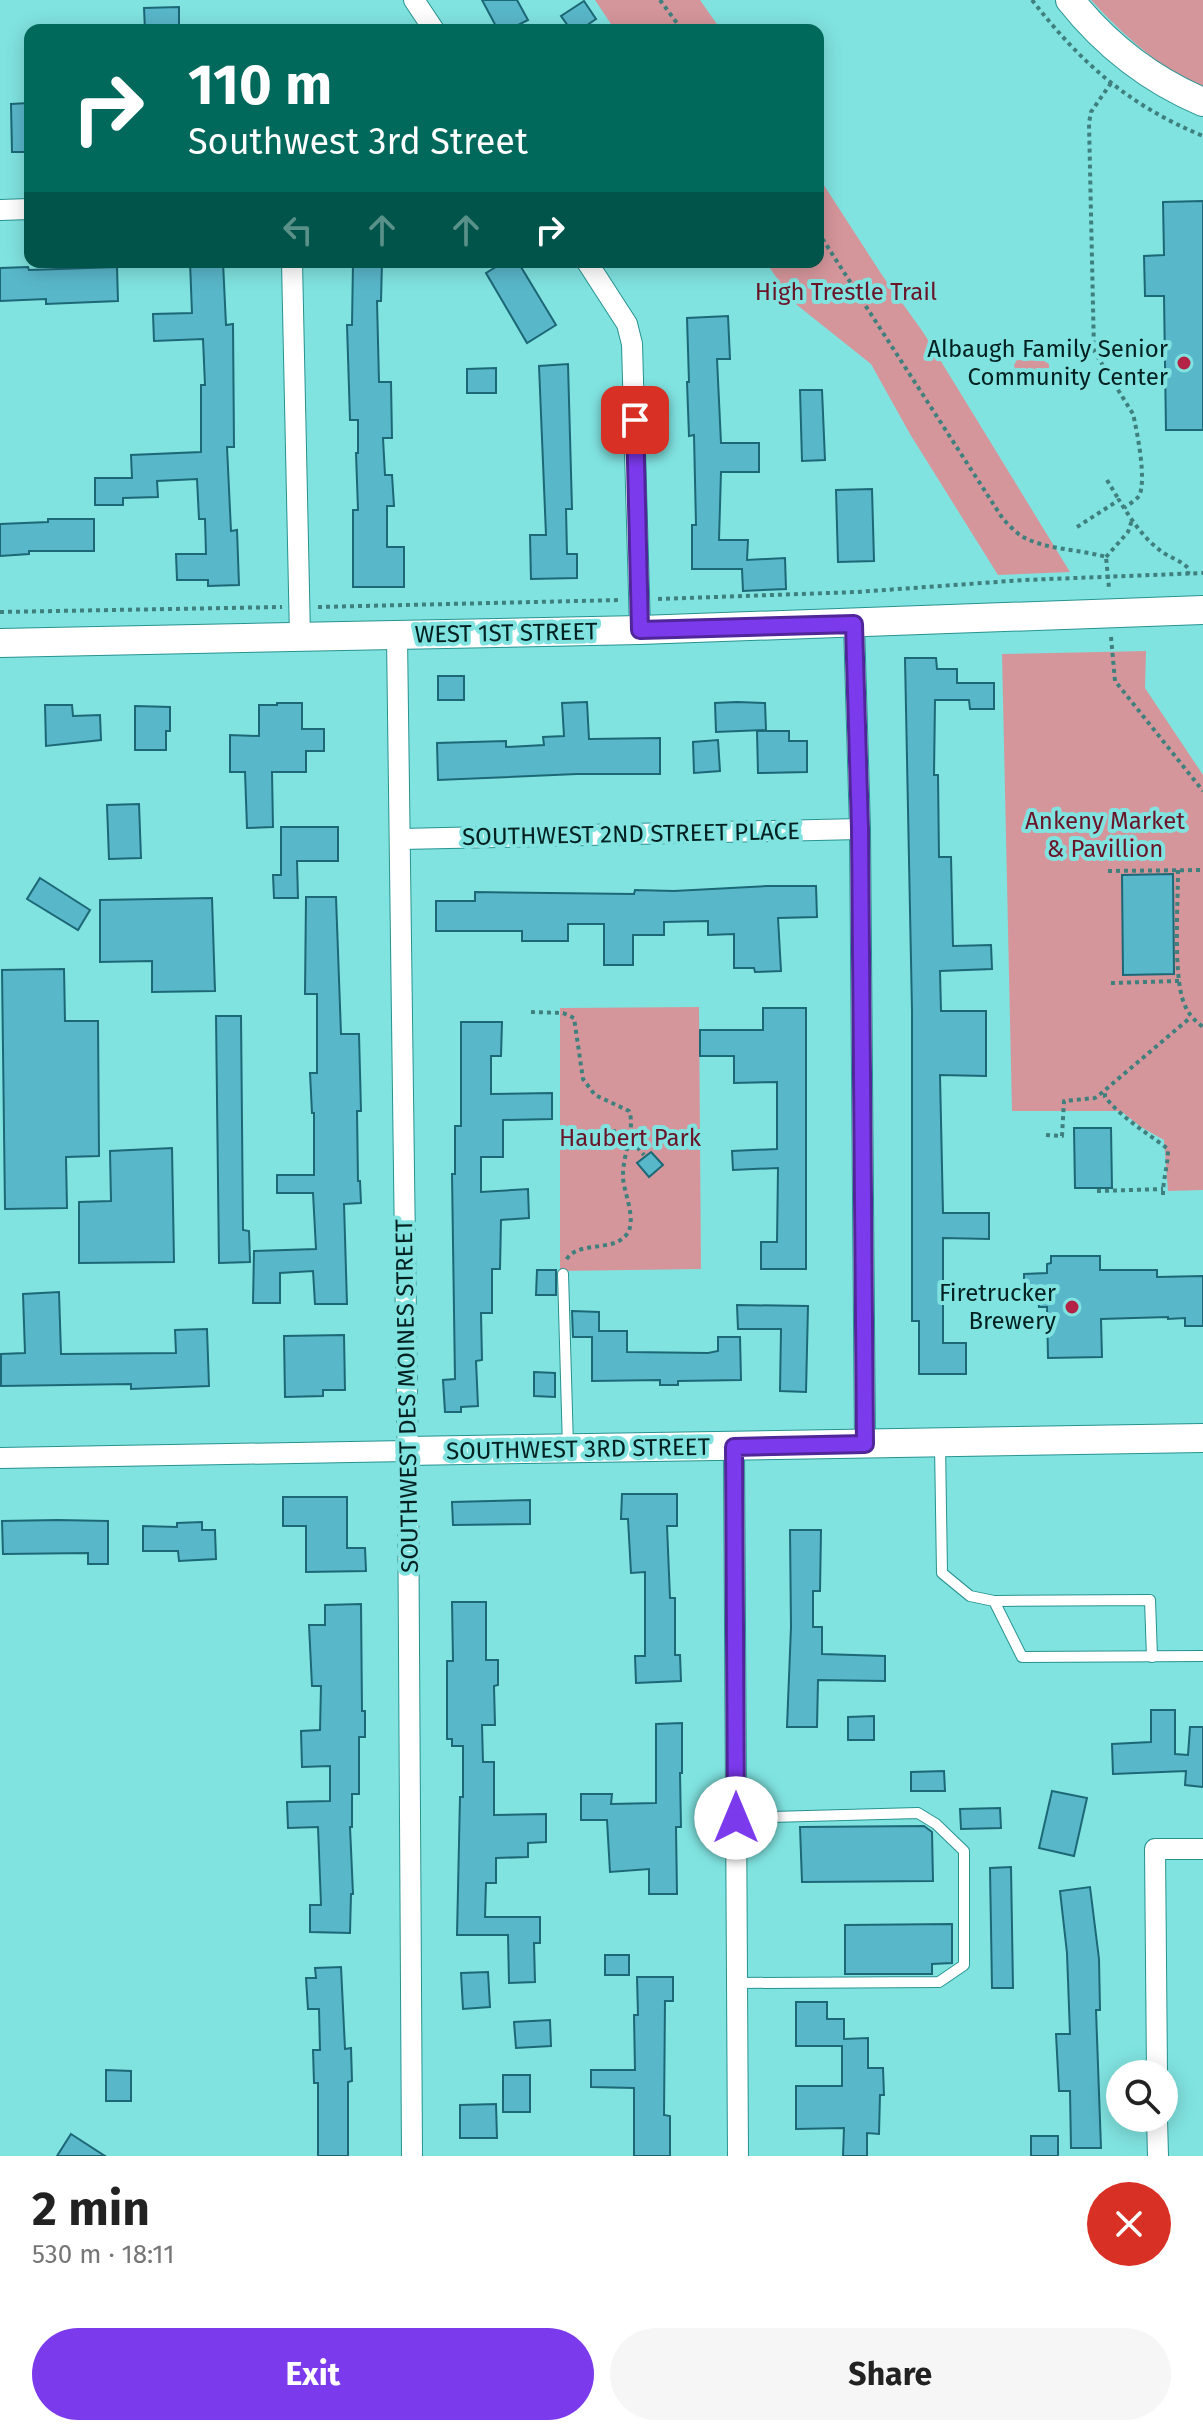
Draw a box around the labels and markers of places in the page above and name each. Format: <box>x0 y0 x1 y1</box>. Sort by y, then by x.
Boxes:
place label: Albaugh Family Senior Community Center <box>927 335 1169 391</box>
marker: Albaugh Family Senior Community Center <box>1175 354 1193 372</box>
pin <box>601 386 669 454</box>
place label: Firetrucker Brewery <box>939 1279 1057 1335</box>
marker: Firetrucker Brewery <box>1063 1298 1081 1316</box>

